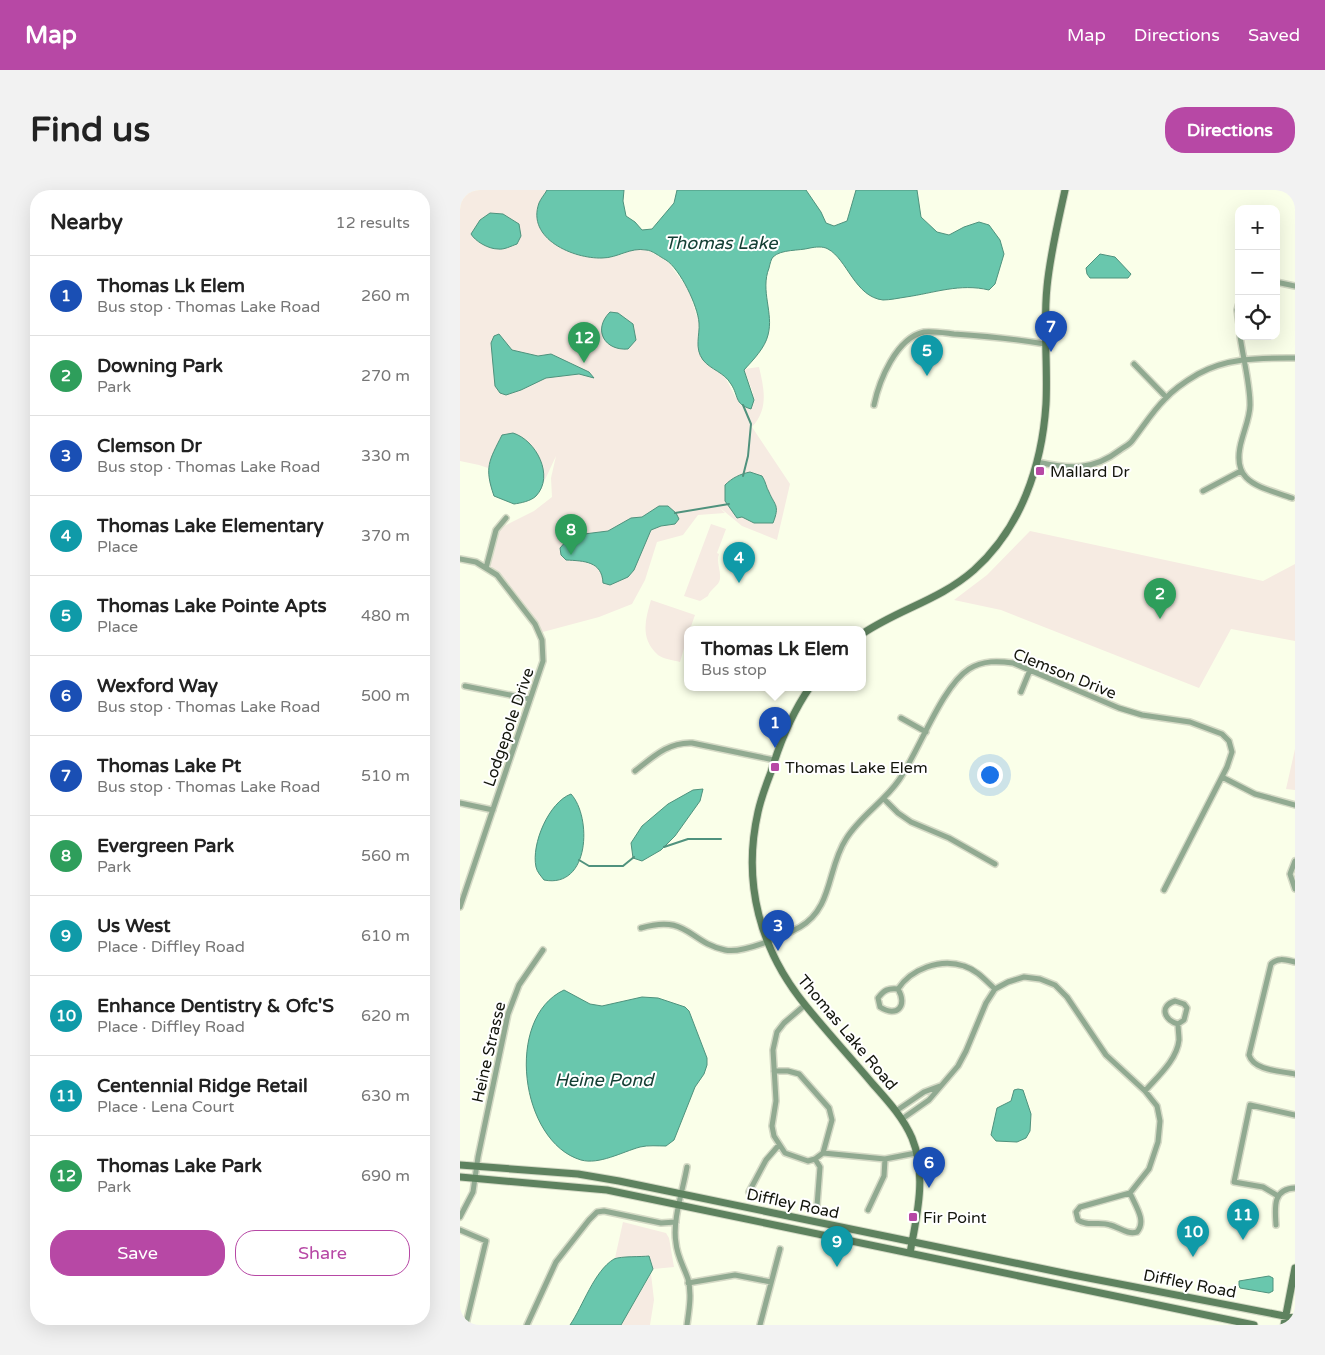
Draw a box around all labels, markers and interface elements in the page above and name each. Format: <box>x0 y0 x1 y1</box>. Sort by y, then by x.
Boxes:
text: Map <box>25 21 77 50</box>
text: Map <box>1067 24 1106 46</box>
text: Directions <box>1134 24 1220 46</box>
text: Saved <box>1248 24 1300 46</box>
button: Directions <box>1165 107 1295 153</box>
text: Find us <box>30 109 150 151</box>
map controls <box>1235 205 1280 340</box>
button: + <box>1235 205 1280 250</box>
text: Nearby <box>50 210 123 235</box>
text: 12 results <box>336 213 410 233</box>
water label: Thomas Lake <box>664 232 778 254</box>
button: − <box>1235 250 1280 295</box>
text: Thomas Lk Elem <box>97 275 245 297</box>
text: 1 <box>61 286 71 306</box>
text: 260 m <box>361 286 410 306</box>
button: locate <box>1235 295 1280 340</box>
text: Bus stop · Thomas Lake Road <box>97 297 320 317</box>
pin: 7 <box>1035 311 1067 352</box>
pin: 12 <box>568 322 600 363</box>
pin: 5 <box>911 335 943 376</box>
text: Downing Park <box>97 355 223 377</box>
text: 2 <box>61 366 71 386</box>
text: 270 m <box>361 366 410 386</box>
text: Park <box>97 377 131 397</box>
text: Clemson Dr <box>97 435 202 457</box>
text: 3 <box>61 446 71 466</box>
text: 330 m <box>361 446 410 466</box>
text: Bus stop · Thomas Lake Road <box>97 457 320 477</box>
place label: Mallard Dr <box>1050 462 1130 482</box>
marker: Mallard Dr <box>1034 465 1046 477</box>
pin: 8 <box>555 514 587 555</box>
text: Thomas Lake Elementary <box>97 515 324 537</box>
text: 4 <box>61 526 71 546</box>
text: 370 m <box>361 526 410 546</box>
text: Place <box>97 537 138 557</box>
pin: 4 <box>723 542 755 583</box>
pin: 2 <box>1144 578 1176 619</box>
text: Thomas Lake Pointe Apts <box>97 595 327 617</box>
text: 5 <box>61 606 71 626</box>
text: 480 m <box>361 606 410 626</box>
text: Place <box>97 617 138 637</box>
popup <box>684 626 866 691</box>
text: Thomas Lk Elem <box>701 638 849 660</box>
street label: Clemson Drive <box>1010 644 1119 704</box>
text: Bus stop <box>701 660 767 680</box>
street label: Lodgepole Drive <box>479 665 539 789</box>
text: Wexford Way <box>97 675 218 697</box>
text: 6 <box>61 686 71 706</box>
text: 500 m <box>361 686 410 706</box>
text: Bus stop · Thomas Lake Road <box>97 697 320 717</box>
pin: 1 <box>759 707 791 748</box>
text: Thomas Lake Pt <box>97 755 241 777</box>
place label: Thomas Lake Elem <box>785 758 928 778</box>
marker: Thomas Lake Elem <box>769 761 781 773</box>
your location <box>977 762 1003 788</box>
text: 7 <box>61 766 71 786</box>
text: 510 m <box>361 766 410 786</box>
text: Bus stop · Thomas Lake Road <box>97 777 320 797</box>
text: Evergreen Park <box>97 835 234 857</box>
text: 8 <box>61 846 71 866</box>
text: 560 m <box>361 846 410 866</box>
text: Park <box>97 857 131 877</box>
pin: 3 <box>762 910 794 951</box>
text: Us West <box>97 915 171 937</box>
text: 9 <box>61 926 71 946</box>
text: 610 m <box>361 926 410 946</box>
text: Place · Diffley Road <box>97 937 245 957</box>
street label: Thomas Lake Road <box>793 971 901 1095</box>
text: Enhance Dentistry & Ofc'S <box>97 995 334 1017</box>
street label: Heine Strasse <box>468 1000 510 1105</box>
text: 10 <box>56 1006 76 1026</box>
text: 620 m <box>361 1006 410 1026</box>
text: Place · Diffley Road <box>97 1017 245 1037</box>
water label: Heine Pond <box>555 1069 656 1091</box>
text: Centennial Ridge Retail <box>97 1075 308 1097</box>
text: 11 <box>56 1086 76 1106</box>
text: 630 m <box>361 1086 410 1106</box>
text: Place · Lena Court <box>97 1097 234 1117</box>
pin: 6 <box>913 1147 945 1188</box>
text: Thomas Lake Park <box>97 1155 262 1177</box>
text: 12 <box>56 1166 76 1186</box>
text: 690 m <box>361 1166 410 1186</box>
text: Park <box>97 1177 131 1197</box>
street label: Diffley Road <box>745 1184 841 1224</box>
pin: 11 <box>1227 1199 1259 1240</box>
place label: Fir Point <box>923 1208 987 1228</box>
marker: Fir Point <box>907 1211 919 1223</box>
pin: 10 <box>1177 1216 1209 1257</box>
pin: 9 <box>821 1226 853 1267</box>
button: Save <box>50 1230 225 1276</box>
button: Share <box>235 1230 410 1276</box>
street label: Diffley Road <box>1142 1265 1238 1303</box>

